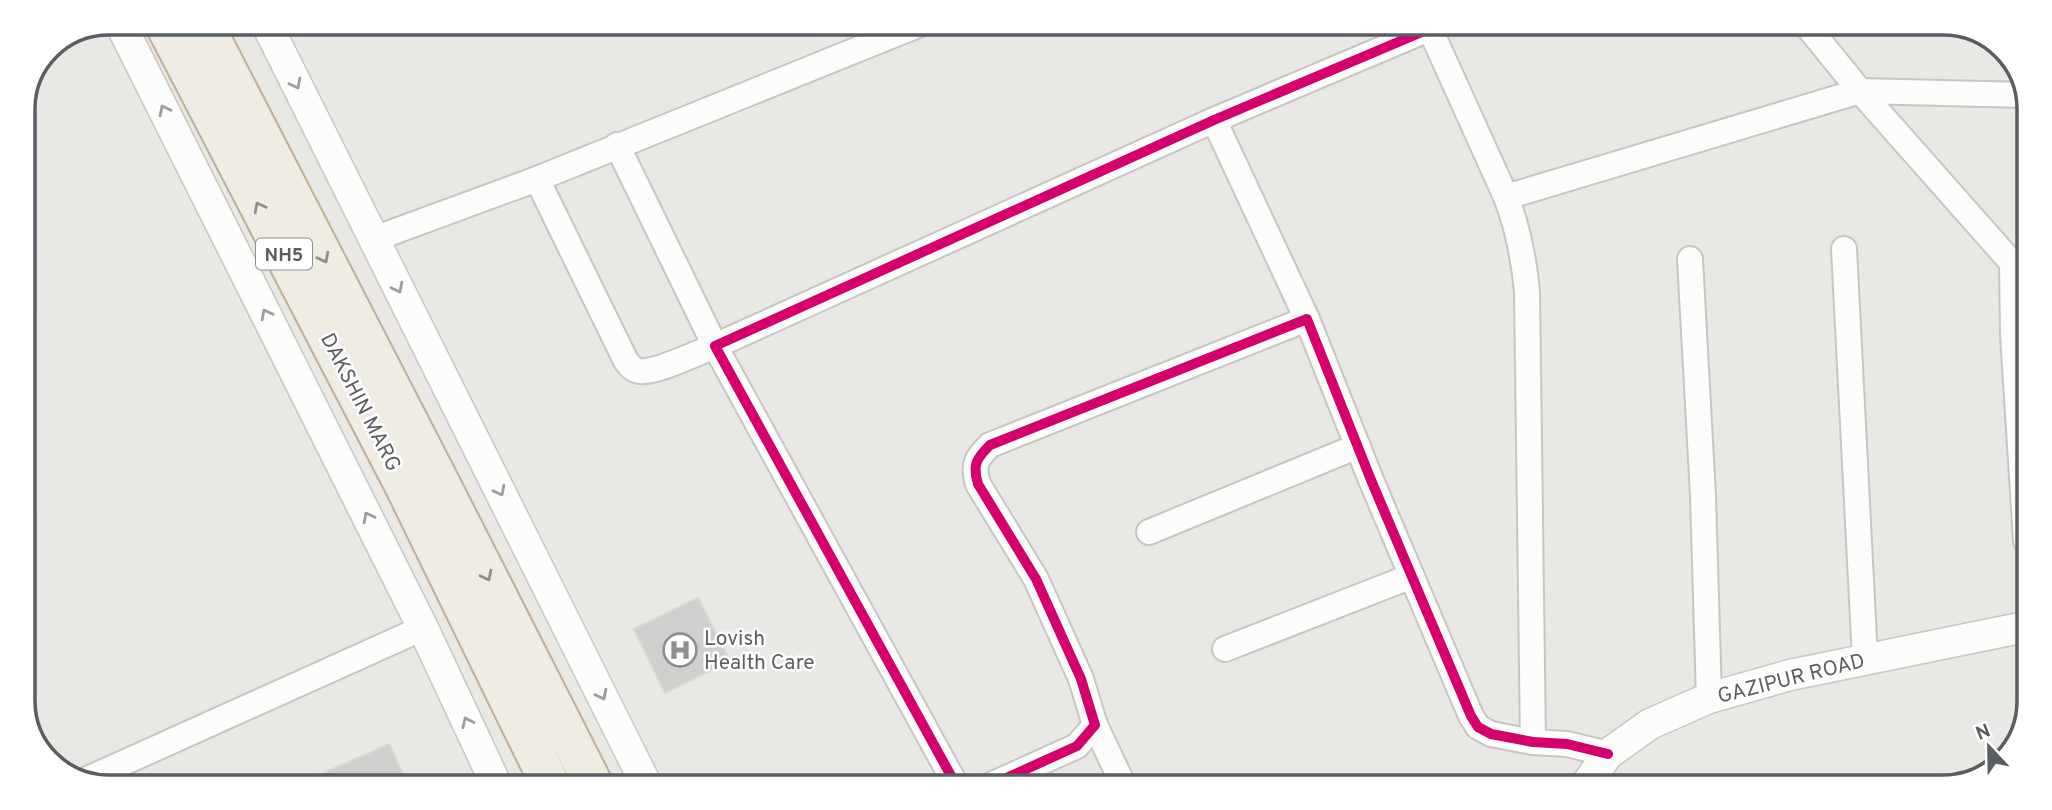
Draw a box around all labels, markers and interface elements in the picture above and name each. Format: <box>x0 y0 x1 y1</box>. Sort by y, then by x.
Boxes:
one-way arrow <box>288 77 302 89</box>
one-way arrow <box>159 105 173 118</box>
one-way arrow <box>254 202 268 214</box>
road number: NH5 <box>256 238 312 270</box>
one-way arrow <box>316 251 329 263</box>
one-way arrow <box>390 281 404 293</box>
one-way arrow <box>260 309 274 321</box>
street label: DAKSHIN MARG <box>313 329 406 476</box>
one-way arrow <box>491 484 505 496</box>
one-way arrow <box>362 512 376 524</box>
one-way arrow <box>479 569 493 581</box>
place label: Lovish Health Care <box>704 626 815 677</box>
hospital icon: Lovish Health Care <box>661 631 699 669</box>
street label: GAZIPUR ROAD <box>1715 648 1868 711</box>
one-way arrow <box>593 687 607 700</box>
north arrow <box>1954 712 2024 782</box>
one-way arrow <box>462 717 476 729</box>
text: N <box>1973 719 1994 747</box>

